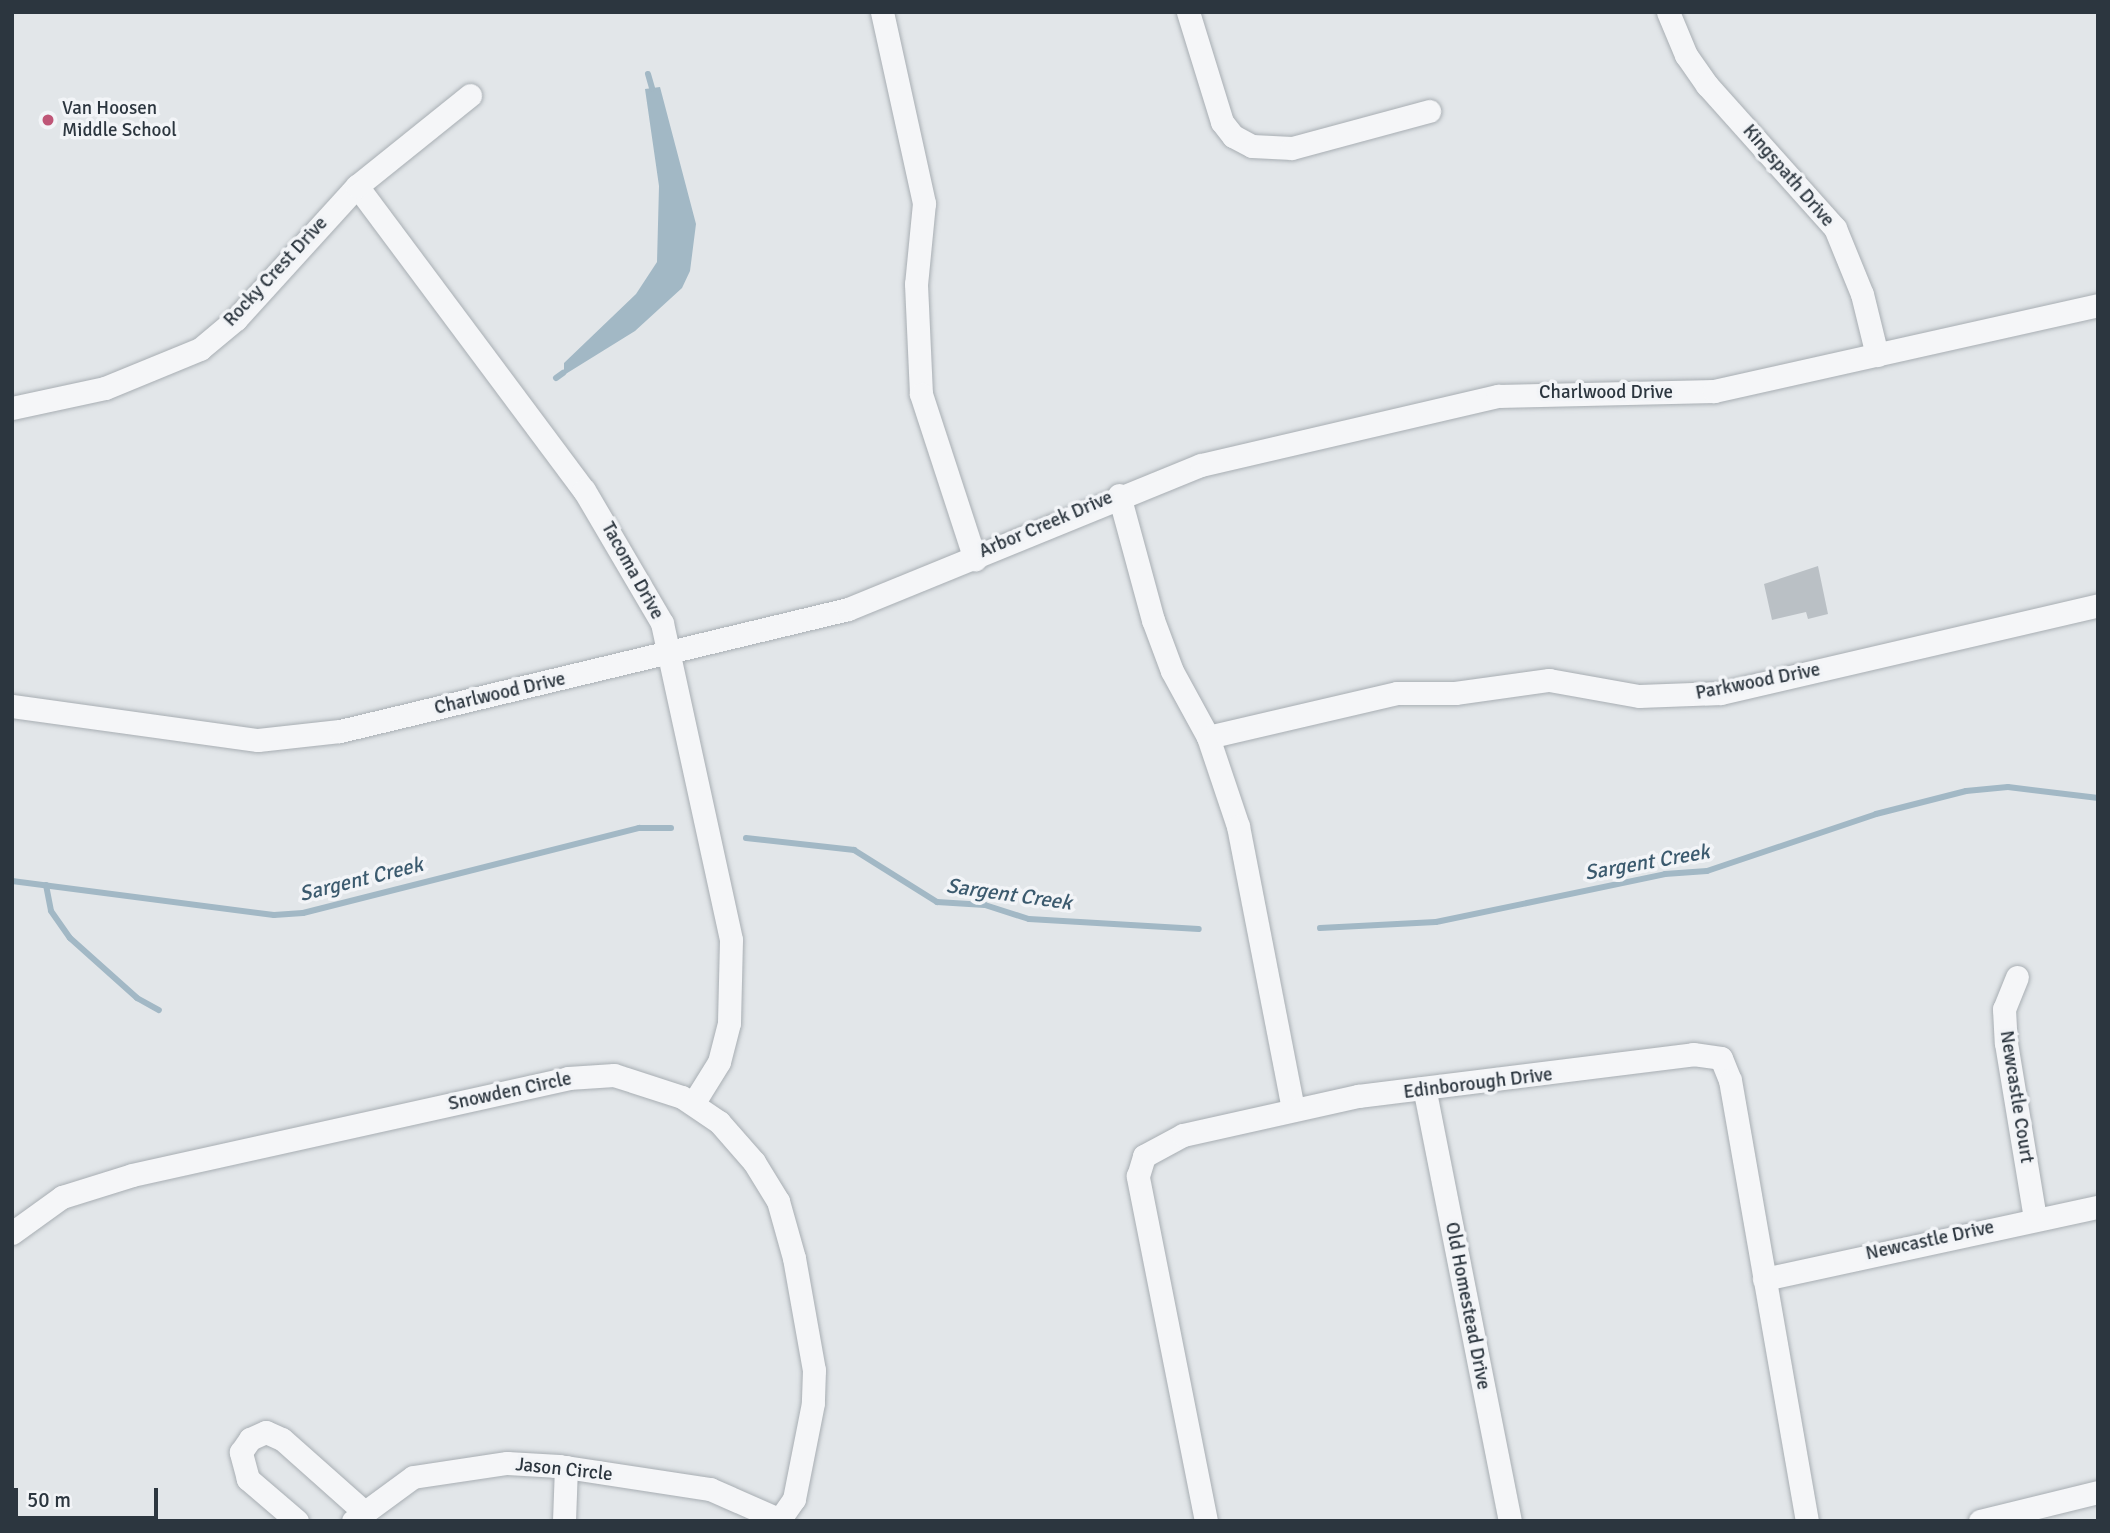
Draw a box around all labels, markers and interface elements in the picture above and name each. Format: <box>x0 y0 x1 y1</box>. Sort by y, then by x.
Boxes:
place label: Van Hoosen Middle School <box>62 98 177 142</box>
marker: Van Hoosen Middle School <box>40 112 56 128</box>
street label: Kingspath Drive <box>1737 120 1839 232</box>
street label: Rocky Crest Drive <box>219 212 333 332</box>
street label: Charlwood Drive <box>1539 382 1673 404</box>
street label: Arbor Creek Drive <box>976 487 1116 563</box>
street label: Tacoma Drive <box>596 518 668 624</box>
street label: Parkwood Drive <box>1694 659 1822 705</box>
street label: Charlwood Drive <box>432 668 568 720</box>
water label: Sargent Creek <box>1583 839 1711 885</box>
water label: Sargent Creek <box>297 851 425 907</box>
water label: Sargent Creek <box>945 873 1073 915</box>
street label: Newcastle Court <box>1994 1029 2038 1165</box>
street label: Edinborough Drive <box>1402 1064 1554 1104</box>
street label: Snowden Circle <box>446 1068 574 1116</box>
street label: Newcastle Drive <box>1864 1216 1996 1266</box>
street label: Old Homestead Drive <box>1440 1220 1494 1392</box>
street label: Jason Circle <box>514 1454 614 1486</box>
scale bar <box>18 1474 161 1518</box>
text: 50 m <box>27 1487 71 1513</box>

